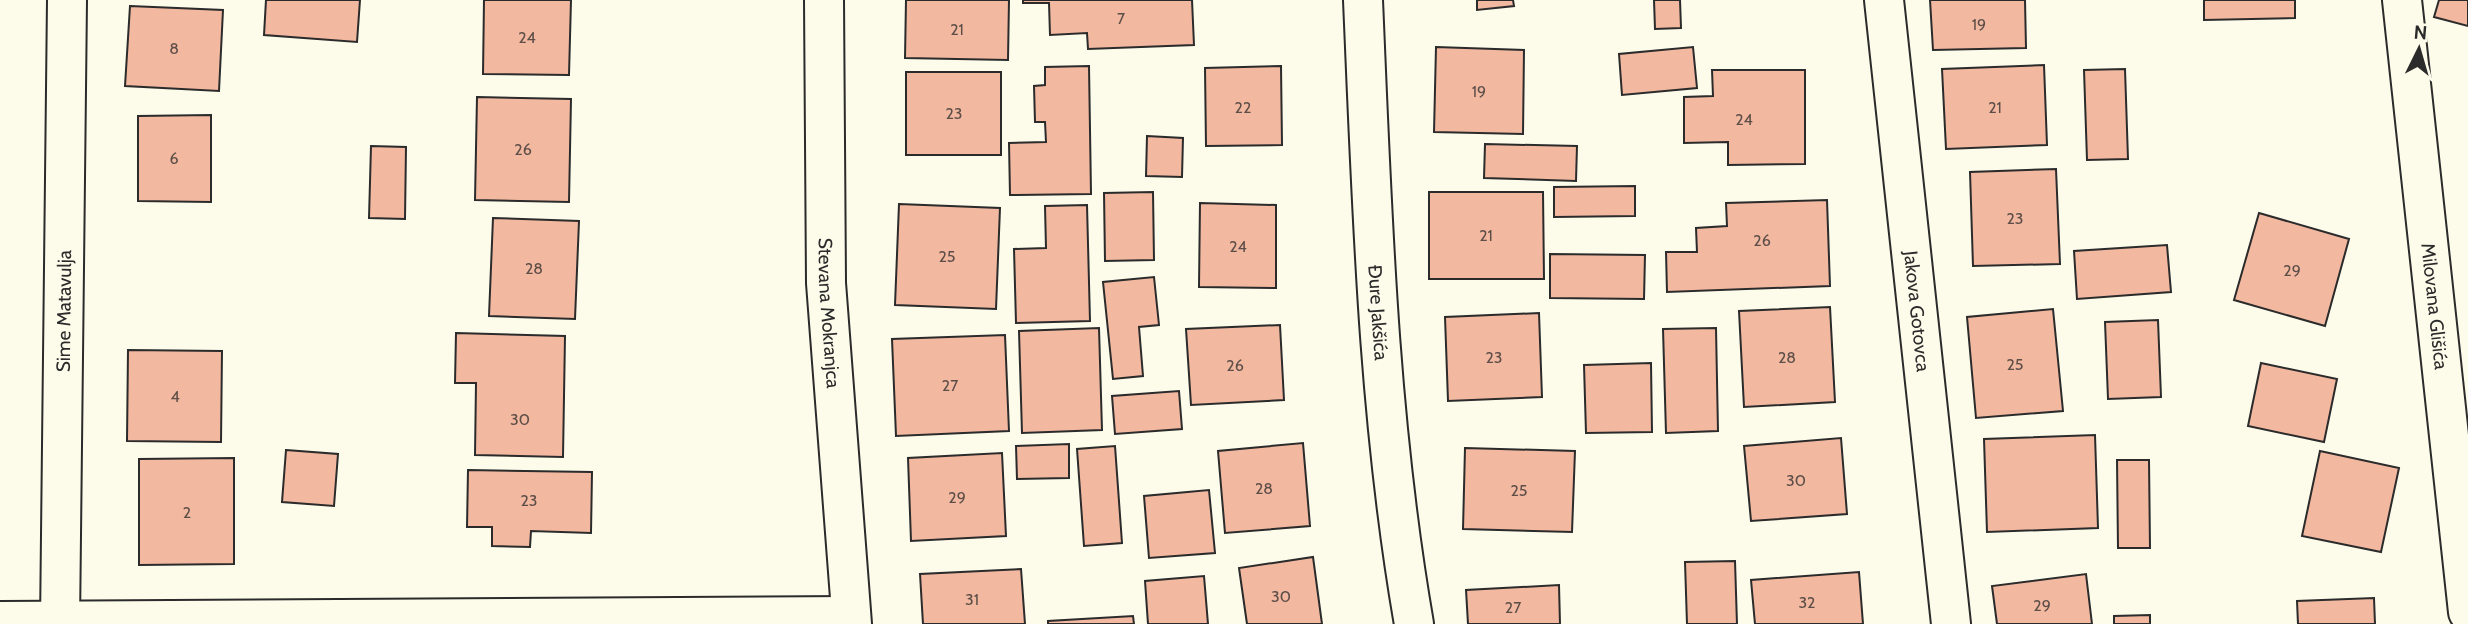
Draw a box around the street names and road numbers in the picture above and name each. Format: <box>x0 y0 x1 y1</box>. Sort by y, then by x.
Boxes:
street label: Stevana Mokranjca <box>814 238 845 389</box>
street label: Milovana Glišića <box>2416 242 2453 371</box>
street label: Jakova Gotovca <box>1899 249 1935 373</box>
street label: Sime Matavulja <box>52 250 76 372</box>
street label: Đure Jakšića <box>1363 264 1393 361</box>

